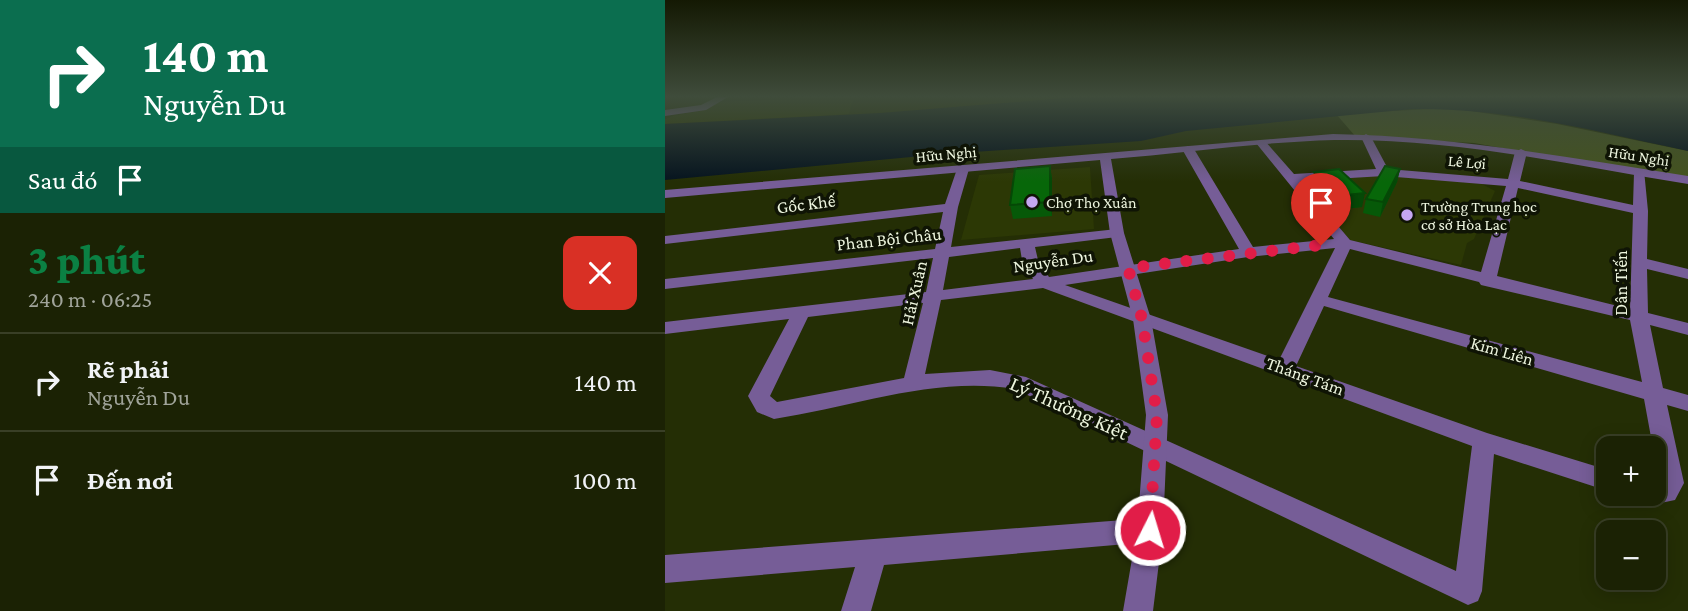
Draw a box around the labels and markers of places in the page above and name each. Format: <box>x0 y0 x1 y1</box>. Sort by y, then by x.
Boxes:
pin <box>1291 173 1351 245</box>
marker: Chợ Thọ Xuân <box>1024 194 1040 210</box>
place label: Chợ Thọ Xuân <box>1046 194 1137 212</box>
place label: Trường Trung học cơ sở Hòa Lạc <box>1421 198 1537 234</box>
marker: Trường Trung học cơ sở Hòa Lạc <box>1399 207 1415 223</box>

